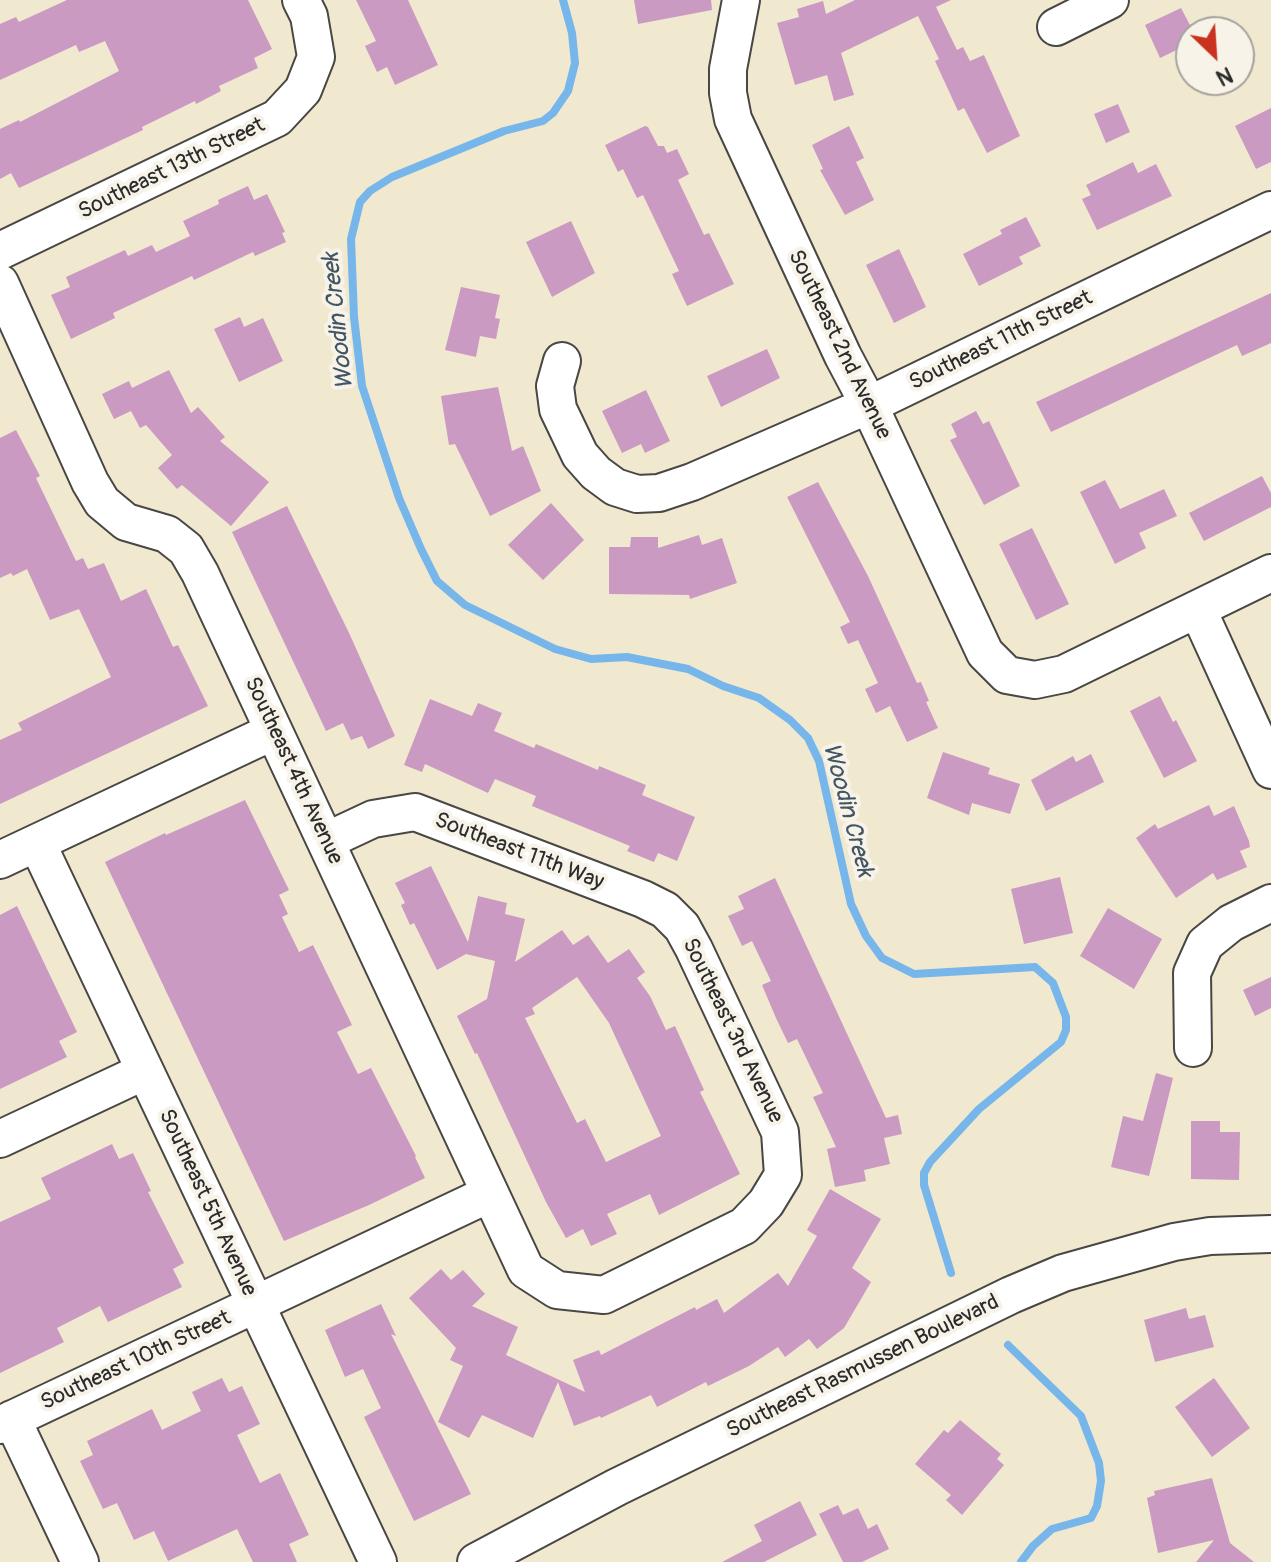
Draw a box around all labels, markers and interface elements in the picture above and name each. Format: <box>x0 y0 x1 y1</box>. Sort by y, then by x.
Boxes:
north arrow <box>1175 16 1255 96</box>
text: N <box>1212 60 1237 92</box>
street label: Southeast 13th Street <box>75 112 269 226</box>
street label: Southeast 2nd Avenue <box>782 246 896 444</box>
water label: Woodin Creek <box>317 251 361 391</box>
street label: Southeast 11th Street <box>905 285 1097 397</box>
street label: Southeast 4th Avenue <box>238 673 348 869</box>
water label: Woodin Creek <box>815 740 879 880</box>
street label: Southeast 11th Way <box>431 808 607 896</box>
street label: Southeast 3rd Avenue <box>676 934 788 1128</box>
street label: Southeast 5th Avenue <box>152 1105 262 1301</box>
street label: Southeast Rasmussen Boulevard <box>722 1289 1004 1445</box>
street label: Southeast 10th Street <box>37 1305 235 1417</box>

